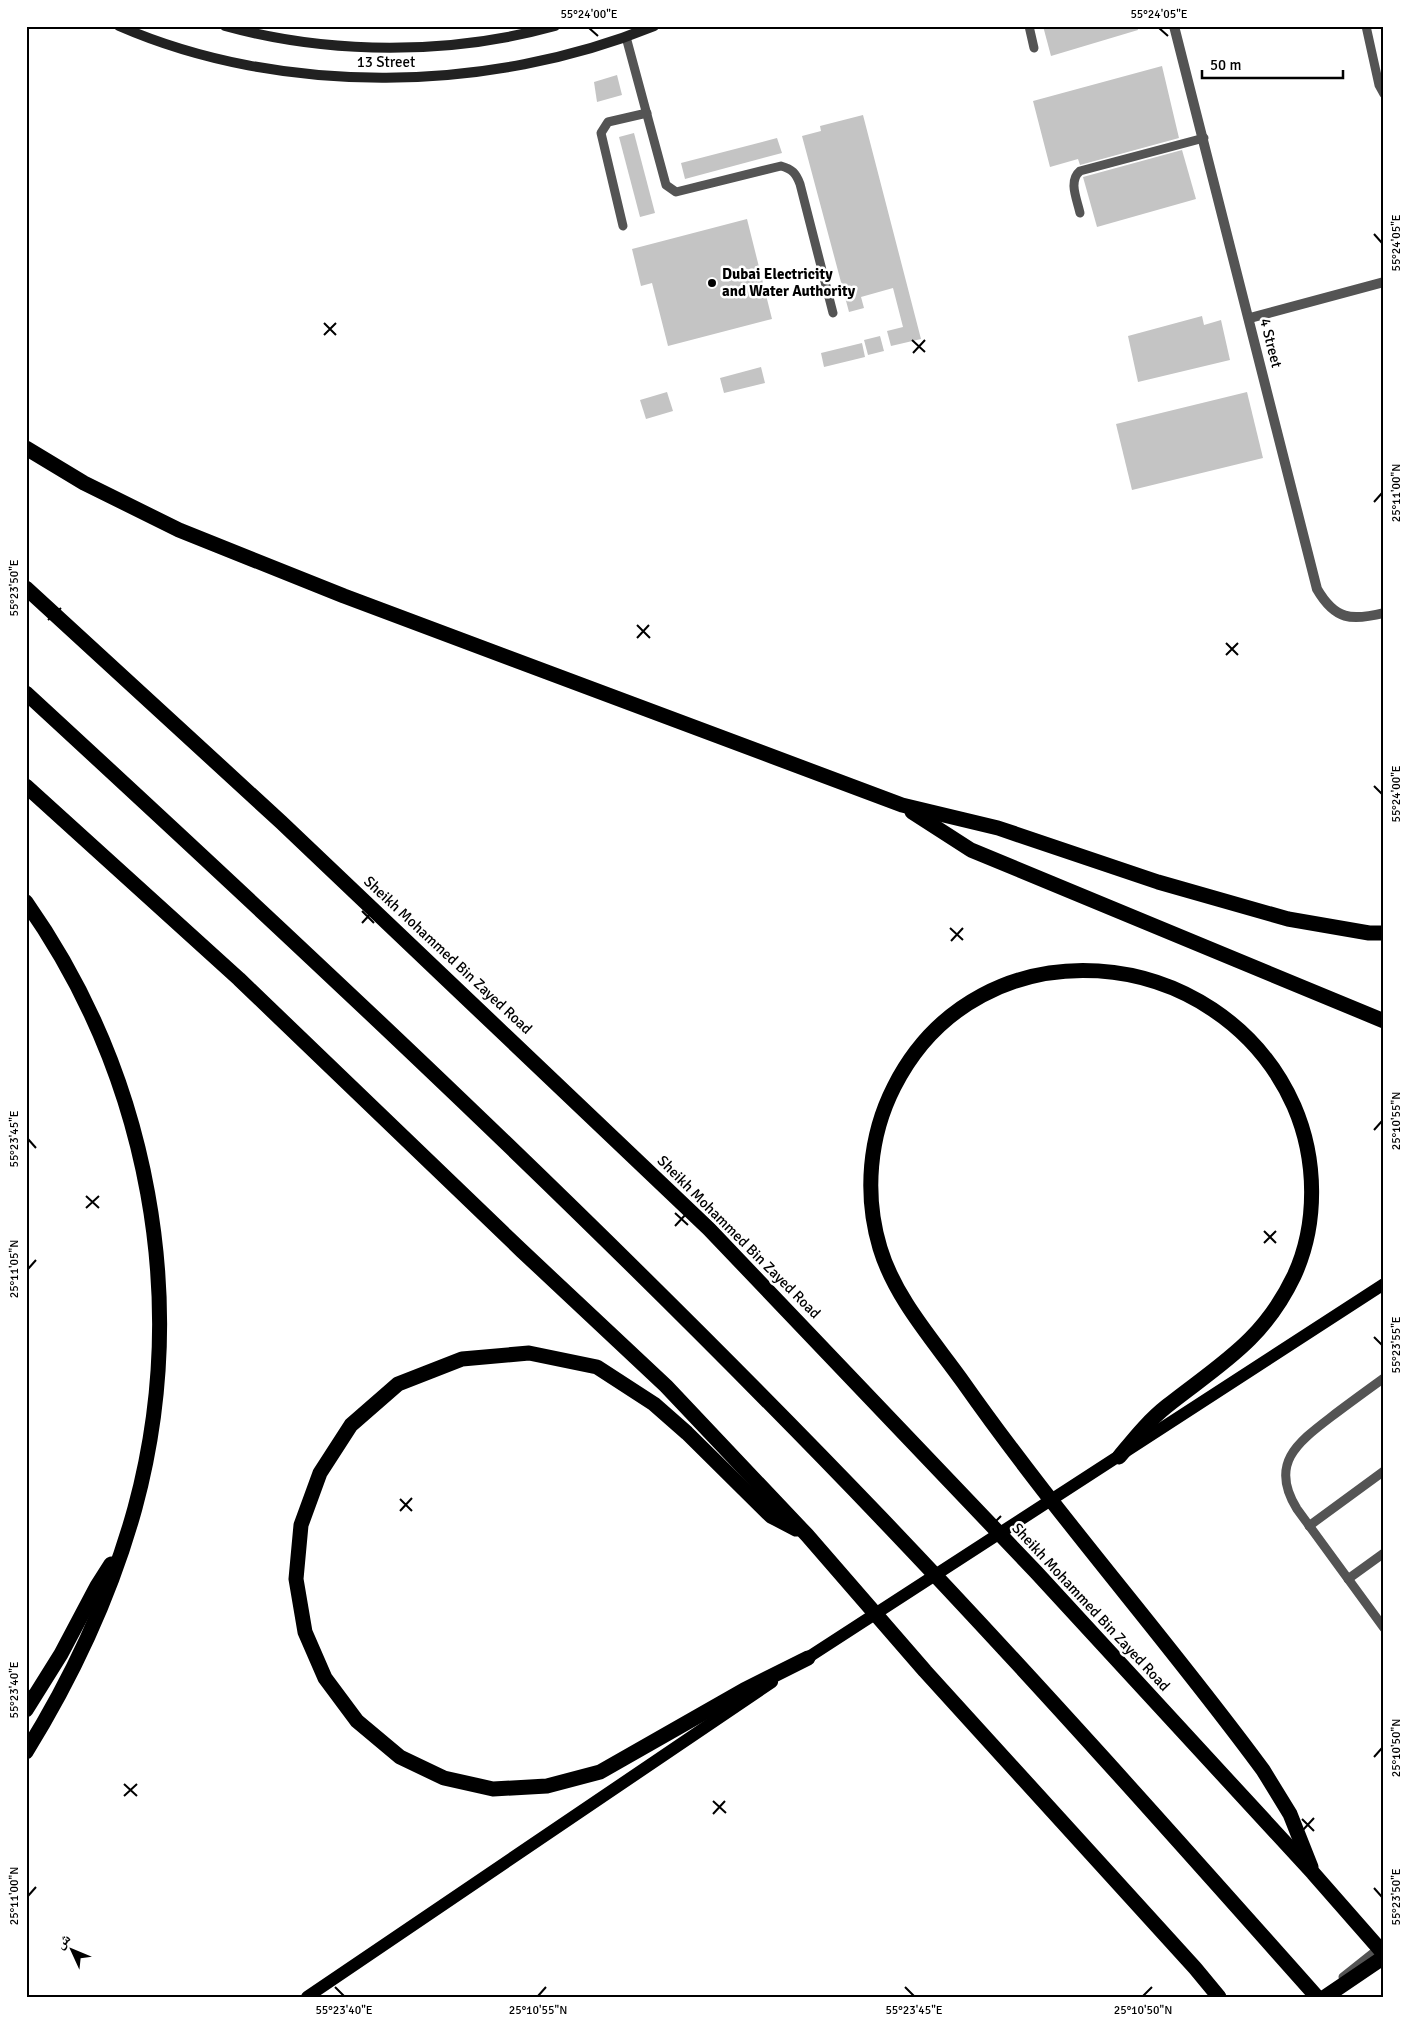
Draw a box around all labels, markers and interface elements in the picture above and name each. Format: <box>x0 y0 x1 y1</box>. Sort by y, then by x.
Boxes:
text: 55°24'00"E <box>560 7 618 22</box>
text: 55°24'05"E <box>1130 7 1188 22</box>
scale bar <box>1202 48 1344 80</box>
street label: 13 Street <box>357 53 415 71</box>
text: 50 m <box>1210 56 1241 74</box>
text: 55°24'05"E <box>1389 214 1404 272</box>
place label: Dubai Electricity and Water Authority <box>722 265 856 300</box>
marker: Dubai Electricity and Water Authority <box>706 277 718 289</box>
street label: 4 Street <box>1256 316 1286 370</box>
text: 25°11'00"N <box>1389 464 1404 522</box>
text: 55°23'50"E <box>7 559 22 617</box>
text: 55°24'00"E <box>1389 765 1404 823</box>
street label: Sheikh Mohammed Bin Zayed Road <box>360 872 536 1038</box>
text: 25°10'55"N <box>1389 1092 1404 1150</box>
text: 55°23'45"E <box>7 1110 22 1168</box>
street label: Sheikh Mohammed Bin Zayed Road <box>654 1152 824 1322</box>
text: 25°11'05"N <box>7 1240 22 1298</box>
text: 55°23'55"E <box>1389 1316 1404 1374</box>
street label: Sheikh Mohammed Bin Zayed Road <box>1008 1519 1174 1695</box>
text: 55°23'40"E <box>7 1661 22 1719</box>
text: 25°10'50"N <box>1389 1719 1404 1777</box>
text: 25°11'00"N <box>7 1867 22 1925</box>
text: 55°23'50"E <box>1389 1868 1404 1926</box>
north arrow <box>48 1926 98 1976</box>
text: ش <box>52 1930 74 1953</box>
text: 55°23'40"E <box>315 2003 373 2018</box>
text: 25°10'55"N <box>509 2003 567 2018</box>
text: 55°23'45"E <box>885 2003 943 2018</box>
text: 25°10'50"N <box>1114 2003 1172 2018</box>

